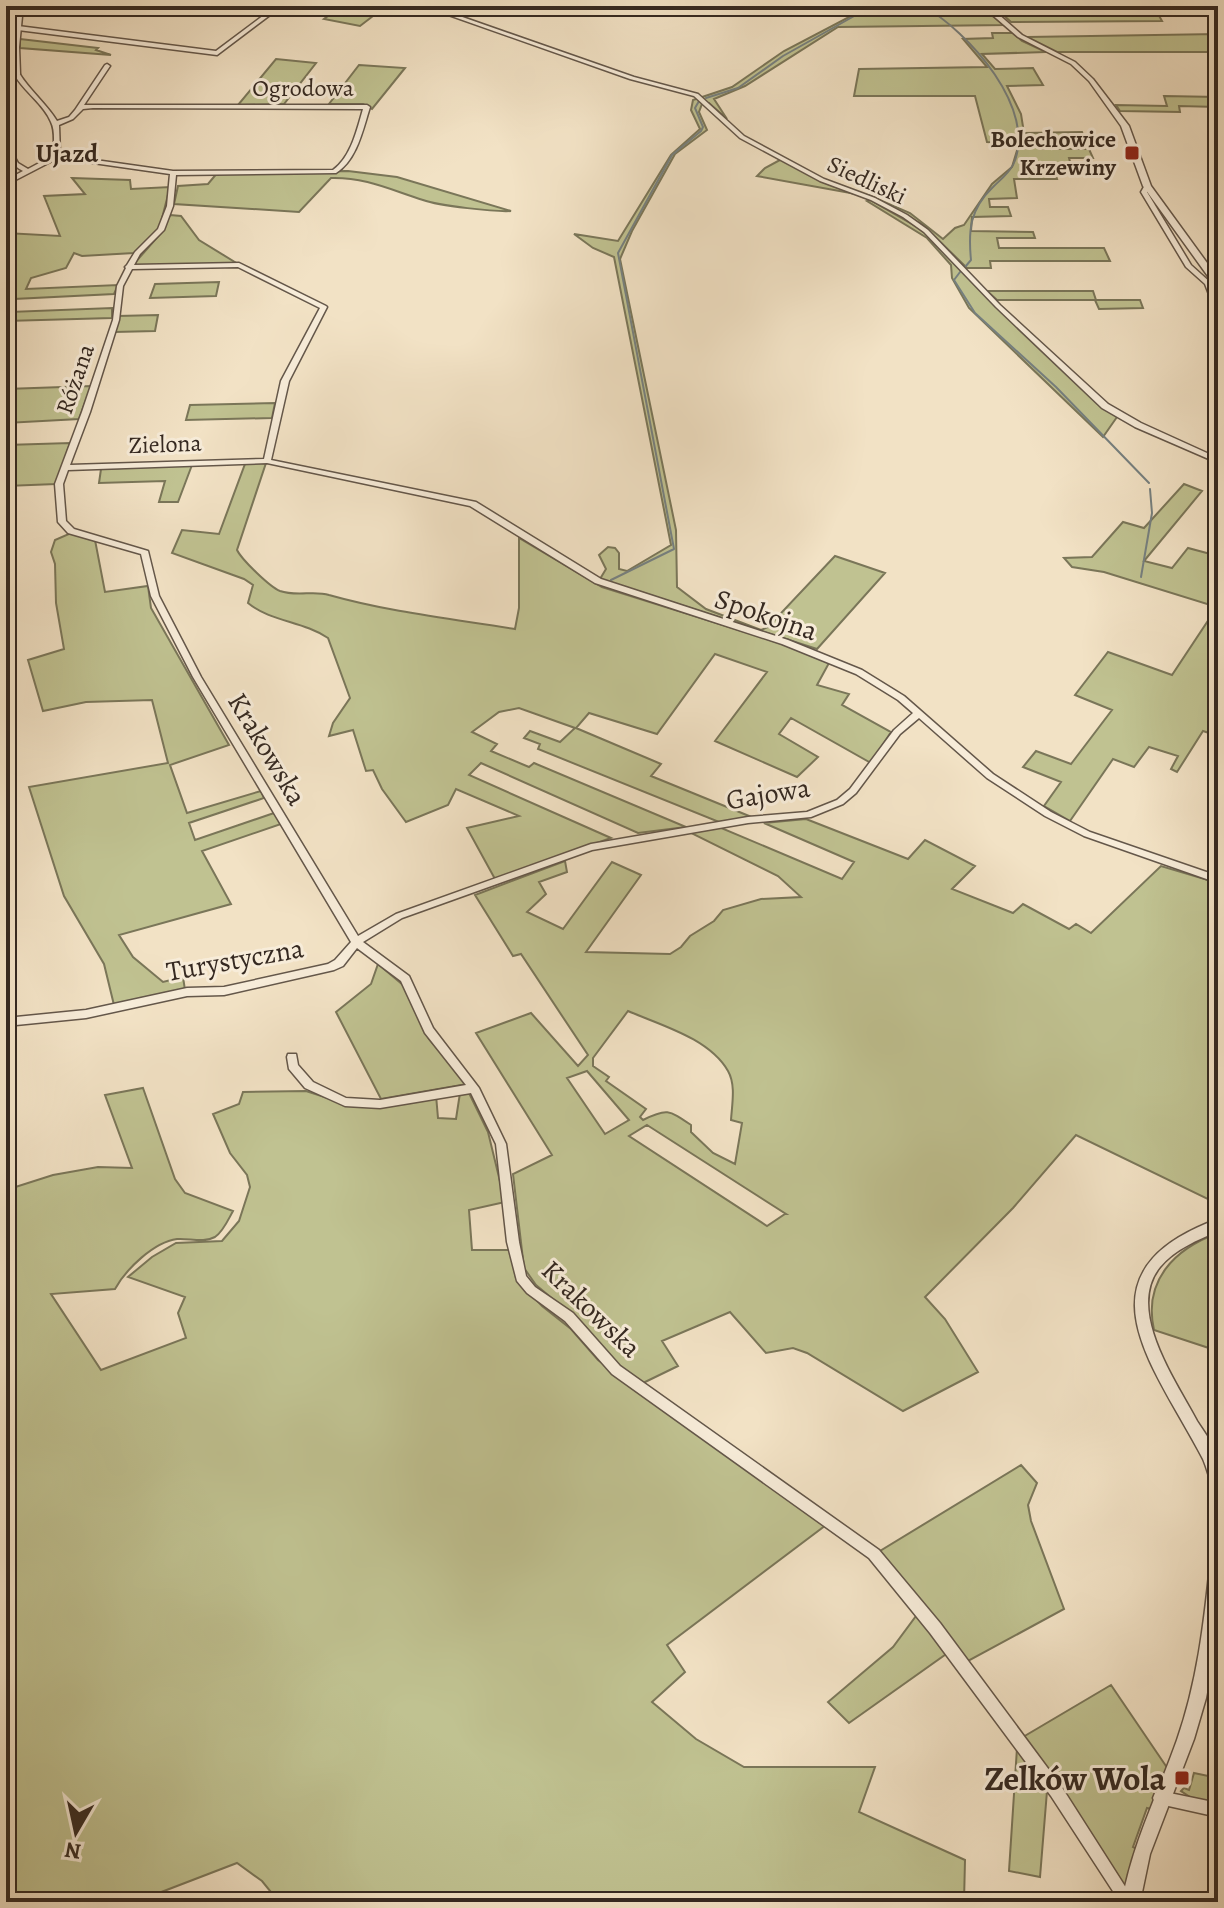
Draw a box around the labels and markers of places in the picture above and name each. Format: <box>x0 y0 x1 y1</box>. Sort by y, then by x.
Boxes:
place label: Bolechowice Krzewiny <box>990 123 1117 183</box>
marker: Bolechowice Krzewiny <box>1123 144 1141 162</box>
place label: Zelków Wola <box>984 1755 1167 1802</box>
marker: Zelków Wola <box>1173 1769 1191 1787</box>

